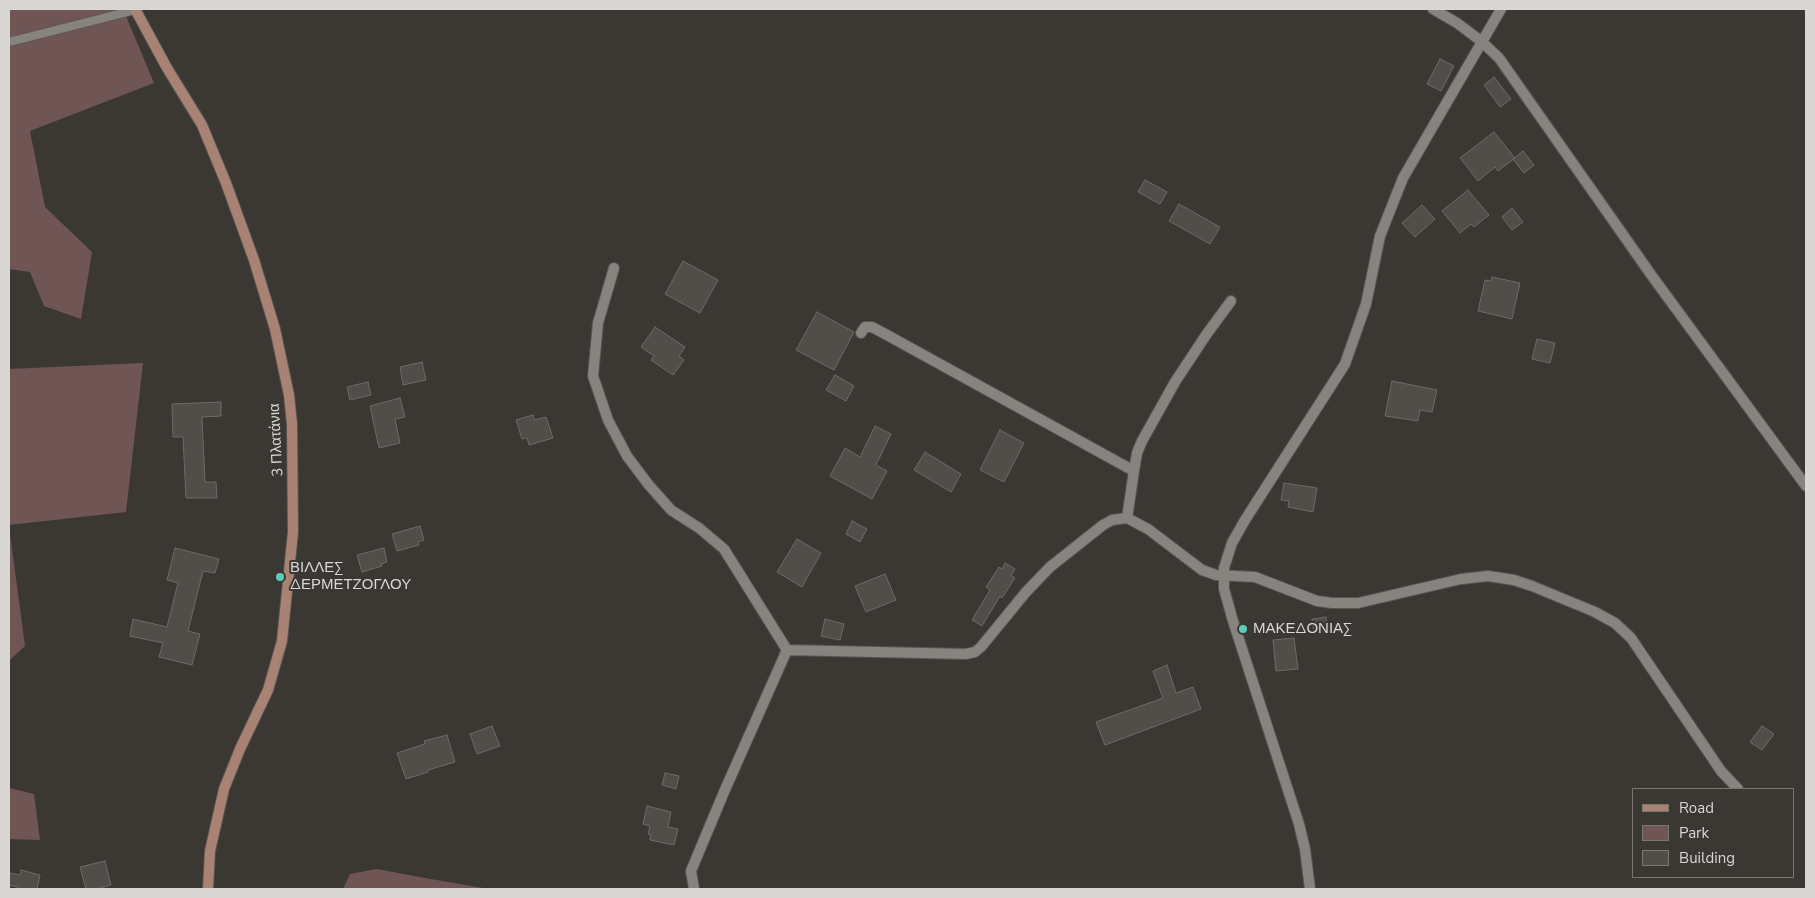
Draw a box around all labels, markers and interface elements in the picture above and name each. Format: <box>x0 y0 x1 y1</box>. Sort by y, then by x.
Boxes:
street label: 3 Πλατάνια <box>266 403 288 477</box>
place label: ΒΙΛΛΕΣ ΔΕΡΜΕΤΖΟΓΛΟΥ <box>290 559 411 594</box>
marker: ΒΙΛΛΕΣ ΔΕΡΜΕΤΖΟΓΛΟΥ <box>274 571 286 583</box>
place label: ΜΑΚΕΔΟΝΙΑΣ <box>1253 620 1352 638</box>
marker: ΜΑΚΕΔΟΝΙΑΣ <box>1237 623 1249 635</box>
legend <box>1632 788 1795 878</box>
text: Road <box>1679 798 1714 818</box>
text: Park <box>1679 823 1709 843</box>
text: Building <box>1679 848 1735 868</box>

